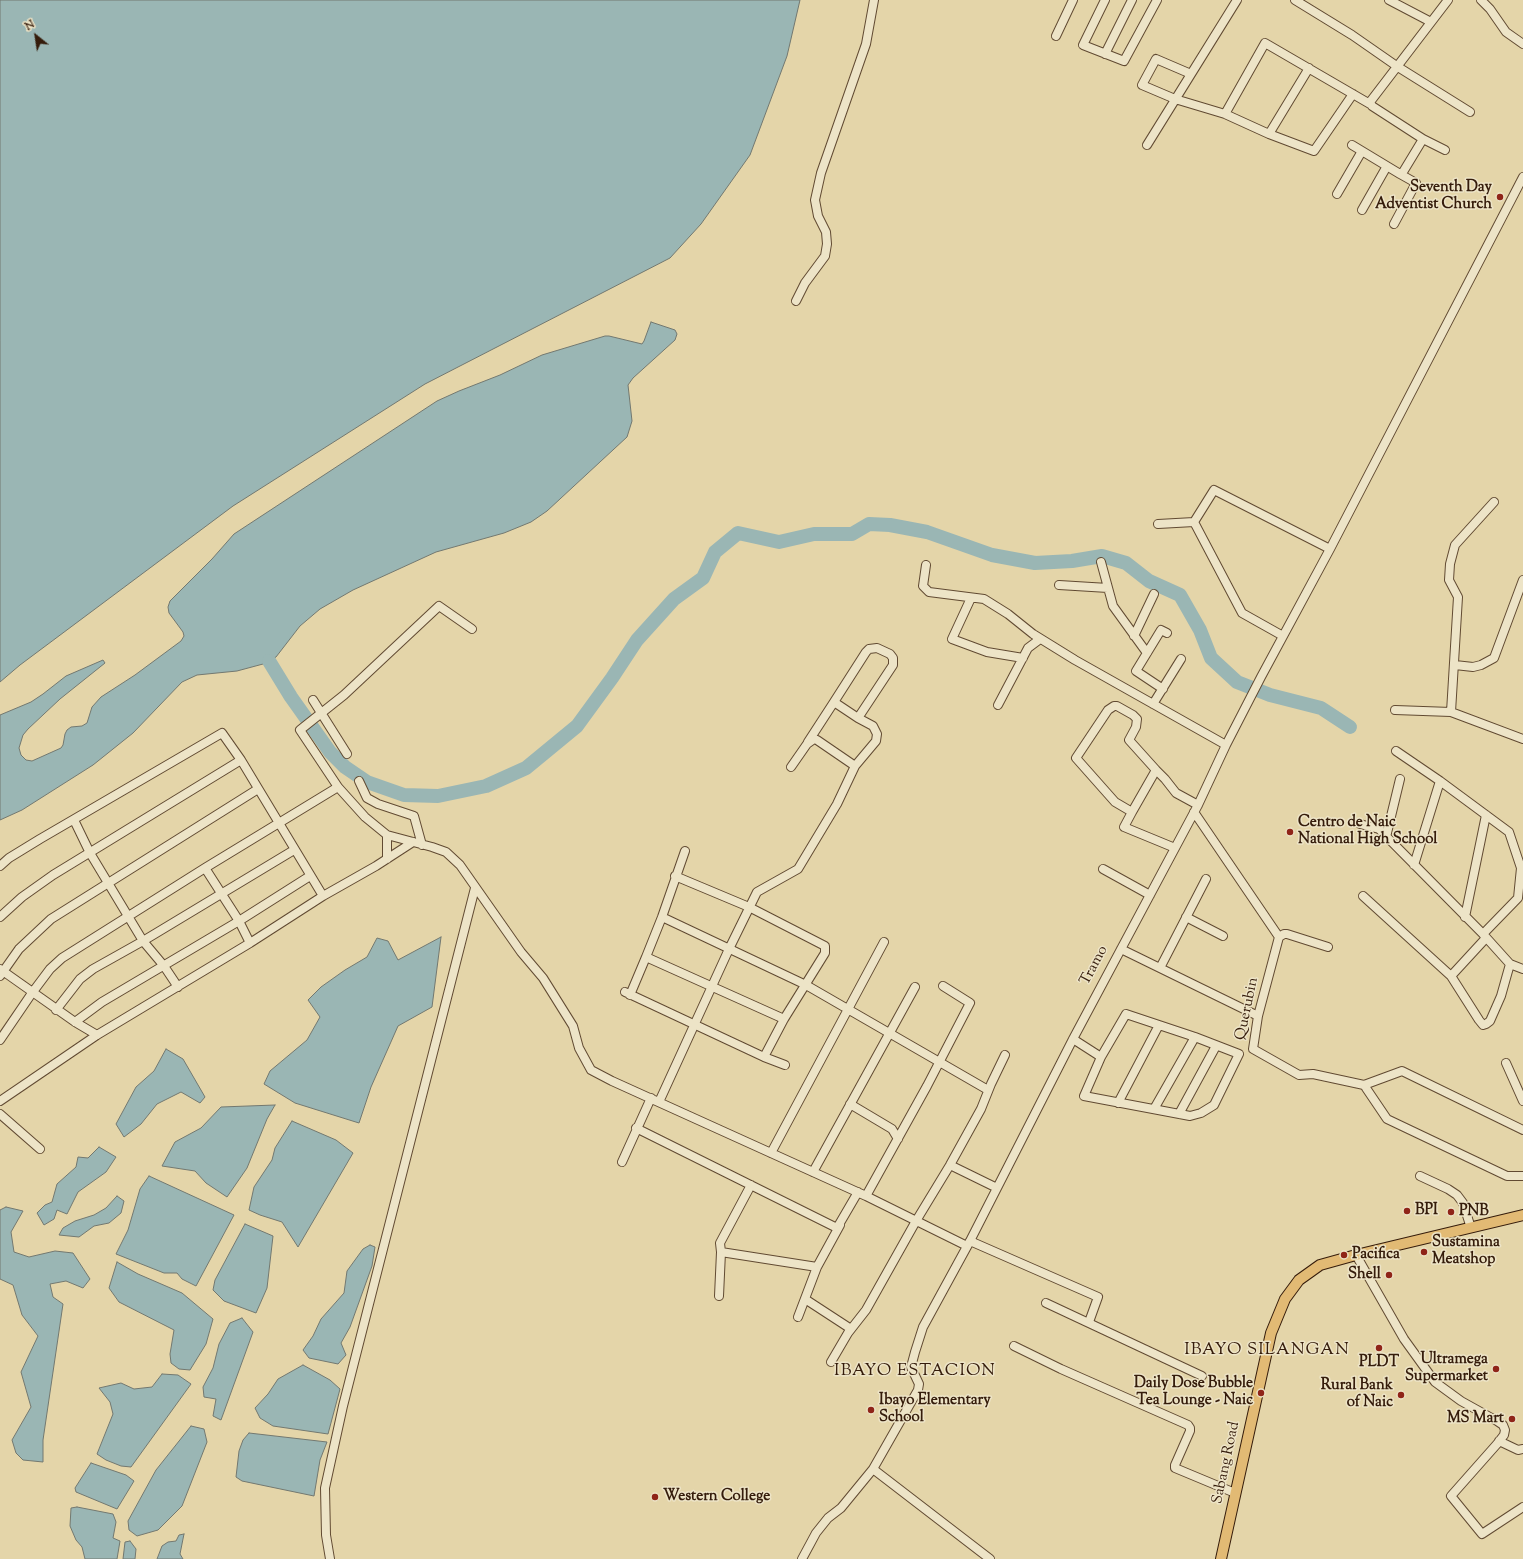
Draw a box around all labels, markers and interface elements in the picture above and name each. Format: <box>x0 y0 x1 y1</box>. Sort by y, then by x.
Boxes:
north arrow <box>16 16 56 56</box>
text: N <box>22 16 38 35</box>
place label: Seventh Day Adventist Church <box>1375 179 1492 214</box>
marker: Seventh Day Adventist Church <box>1495 192 1505 202</box>
place label: Centro de Naic National High School <box>1298 814 1438 849</box>
marker: Centro de Naic National High School <box>1285 827 1295 837</box>
street label: Tramo <box>1077 943 1113 989</box>
street label: Querubin <box>1233 976 1263 1042</box>
place label: BPI <box>1415 1202 1438 1220</box>
place label: PNB <box>1459 1203 1489 1221</box>
marker: BPI <box>1402 1206 1412 1216</box>
marker: PNB <box>1446 1207 1456 1217</box>
place label: Sustamina Meatshop <box>1432 1234 1500 1269</box>
place label: Pacifica <box>1352 1246 1400 1264</box>
marker: Sustamina Meatshop <box>1419 1247 1429 1257</box>
marker: Pacifica <box>1339 1250 1349 1260</box>
place label: Shell <box>1348 1266 1381 1284</box>
marker: Shell <box>1384 1270 1394 1280</box>
district label: IBAYO SILANGAN <box>1184 1341 1350 1361</box>
marker: PLDT <box>1374 1343 1384 1353</box>
place label: Ultramega Supermarket <box>1405 1351 1488 1386</box>
place label: PLDT <box>1359 1354 1399 1372</box>
district label: IBAYO ESTACION <box>834 1362 996 1382</box>
marker: Ultramega Supermarket <box>1491 1364 1501 1374</box>
place label: Daily Dose Bubble Tea Lounge - Naic <box>1134 1375 1253 1410</box>
place label: Rural Bank of Naic <box>1321 1377 1393 1412</box>
marker: Daily Dose Bubble Tea Lounge - Naic <box>1256 1388 1266 1398</box>
marker: Rural Bank of Naic <box>1396 1390 1406 1400</box>
place label: Ibayo Elementary School <box>879 1392 991 1427</box>
marker: Ibayo Elementary School <box>866 1405 876 1415</box>
place label: MS Mart <box>1447 1410 1504 1428</box>
marker: MS Mart <box>1507 1414 1517 1424</box>
street label: Sabang Road <box>1209 1420 1245 1506</box>
place label: Western College <box>663 1488 770 1506</box>
marker: Western College <box>650 1492 660 1502</box>

